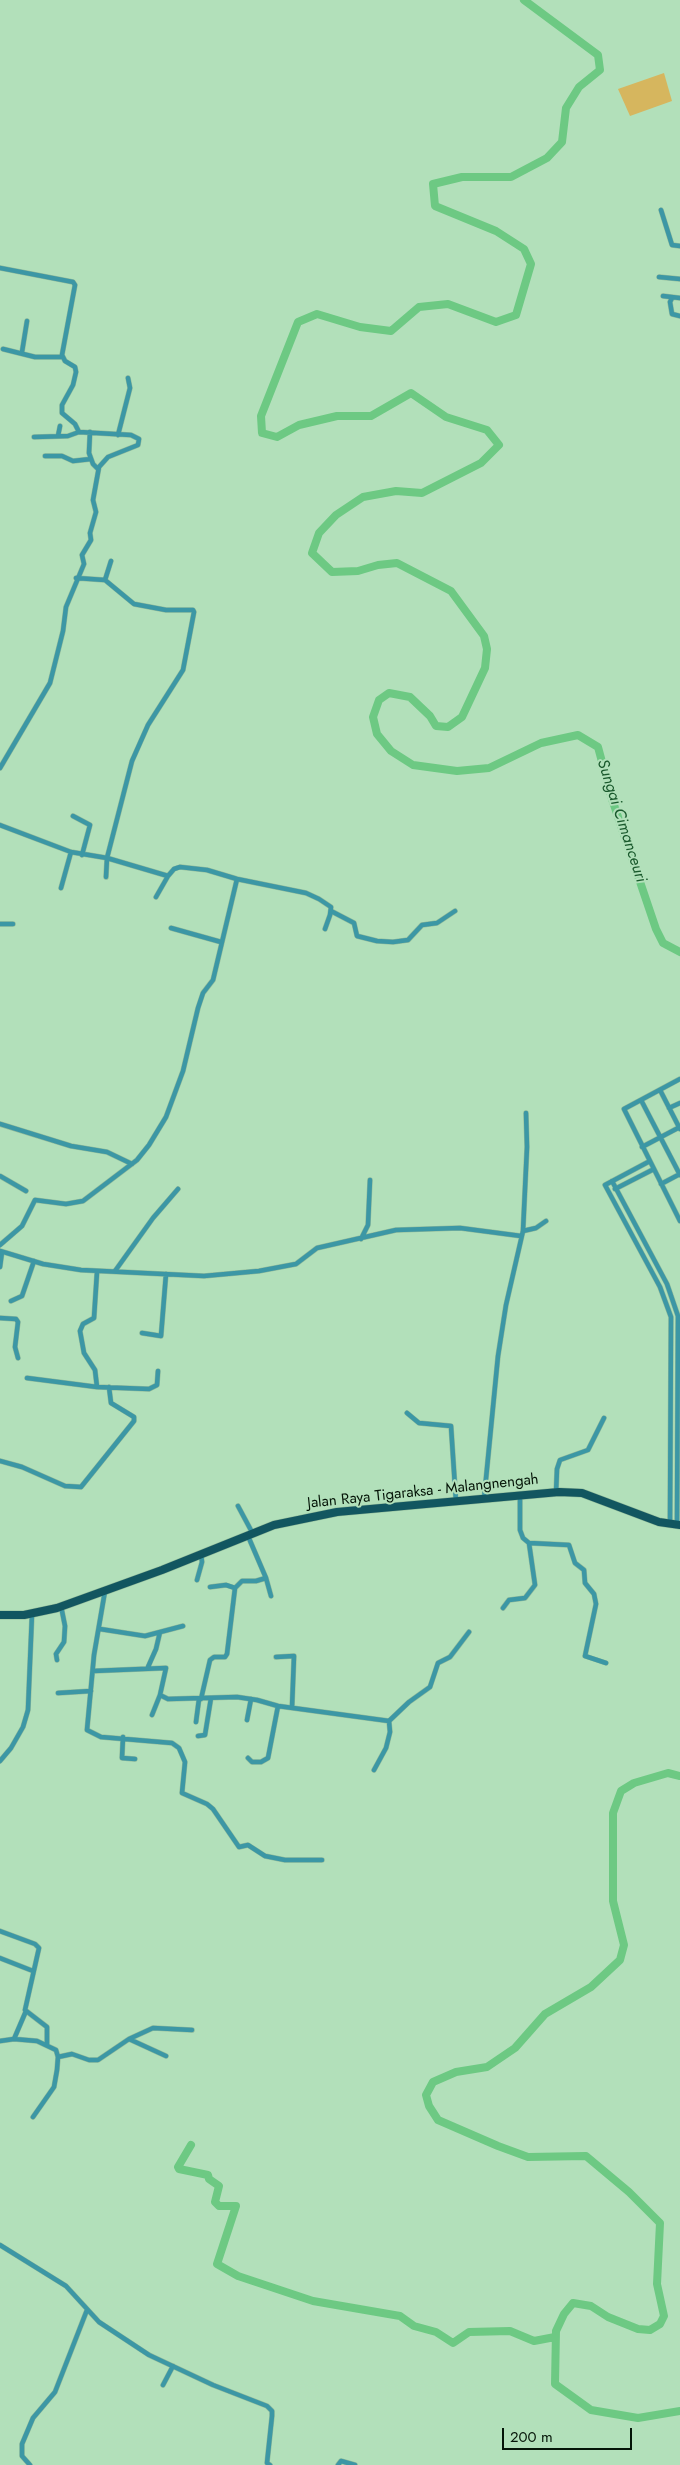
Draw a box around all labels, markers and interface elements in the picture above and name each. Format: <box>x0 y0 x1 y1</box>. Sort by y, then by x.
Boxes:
water label: Sungai Cimanceuri <box>592 757 650 885</box>
street label: Jalan Raya Tigaraksa - Malangnengah <box>307 1471 539 1513</box>
scale bar <box>505 2418 635 2450</box>
text: 200 m <box>510 2426 553 2448</box>

